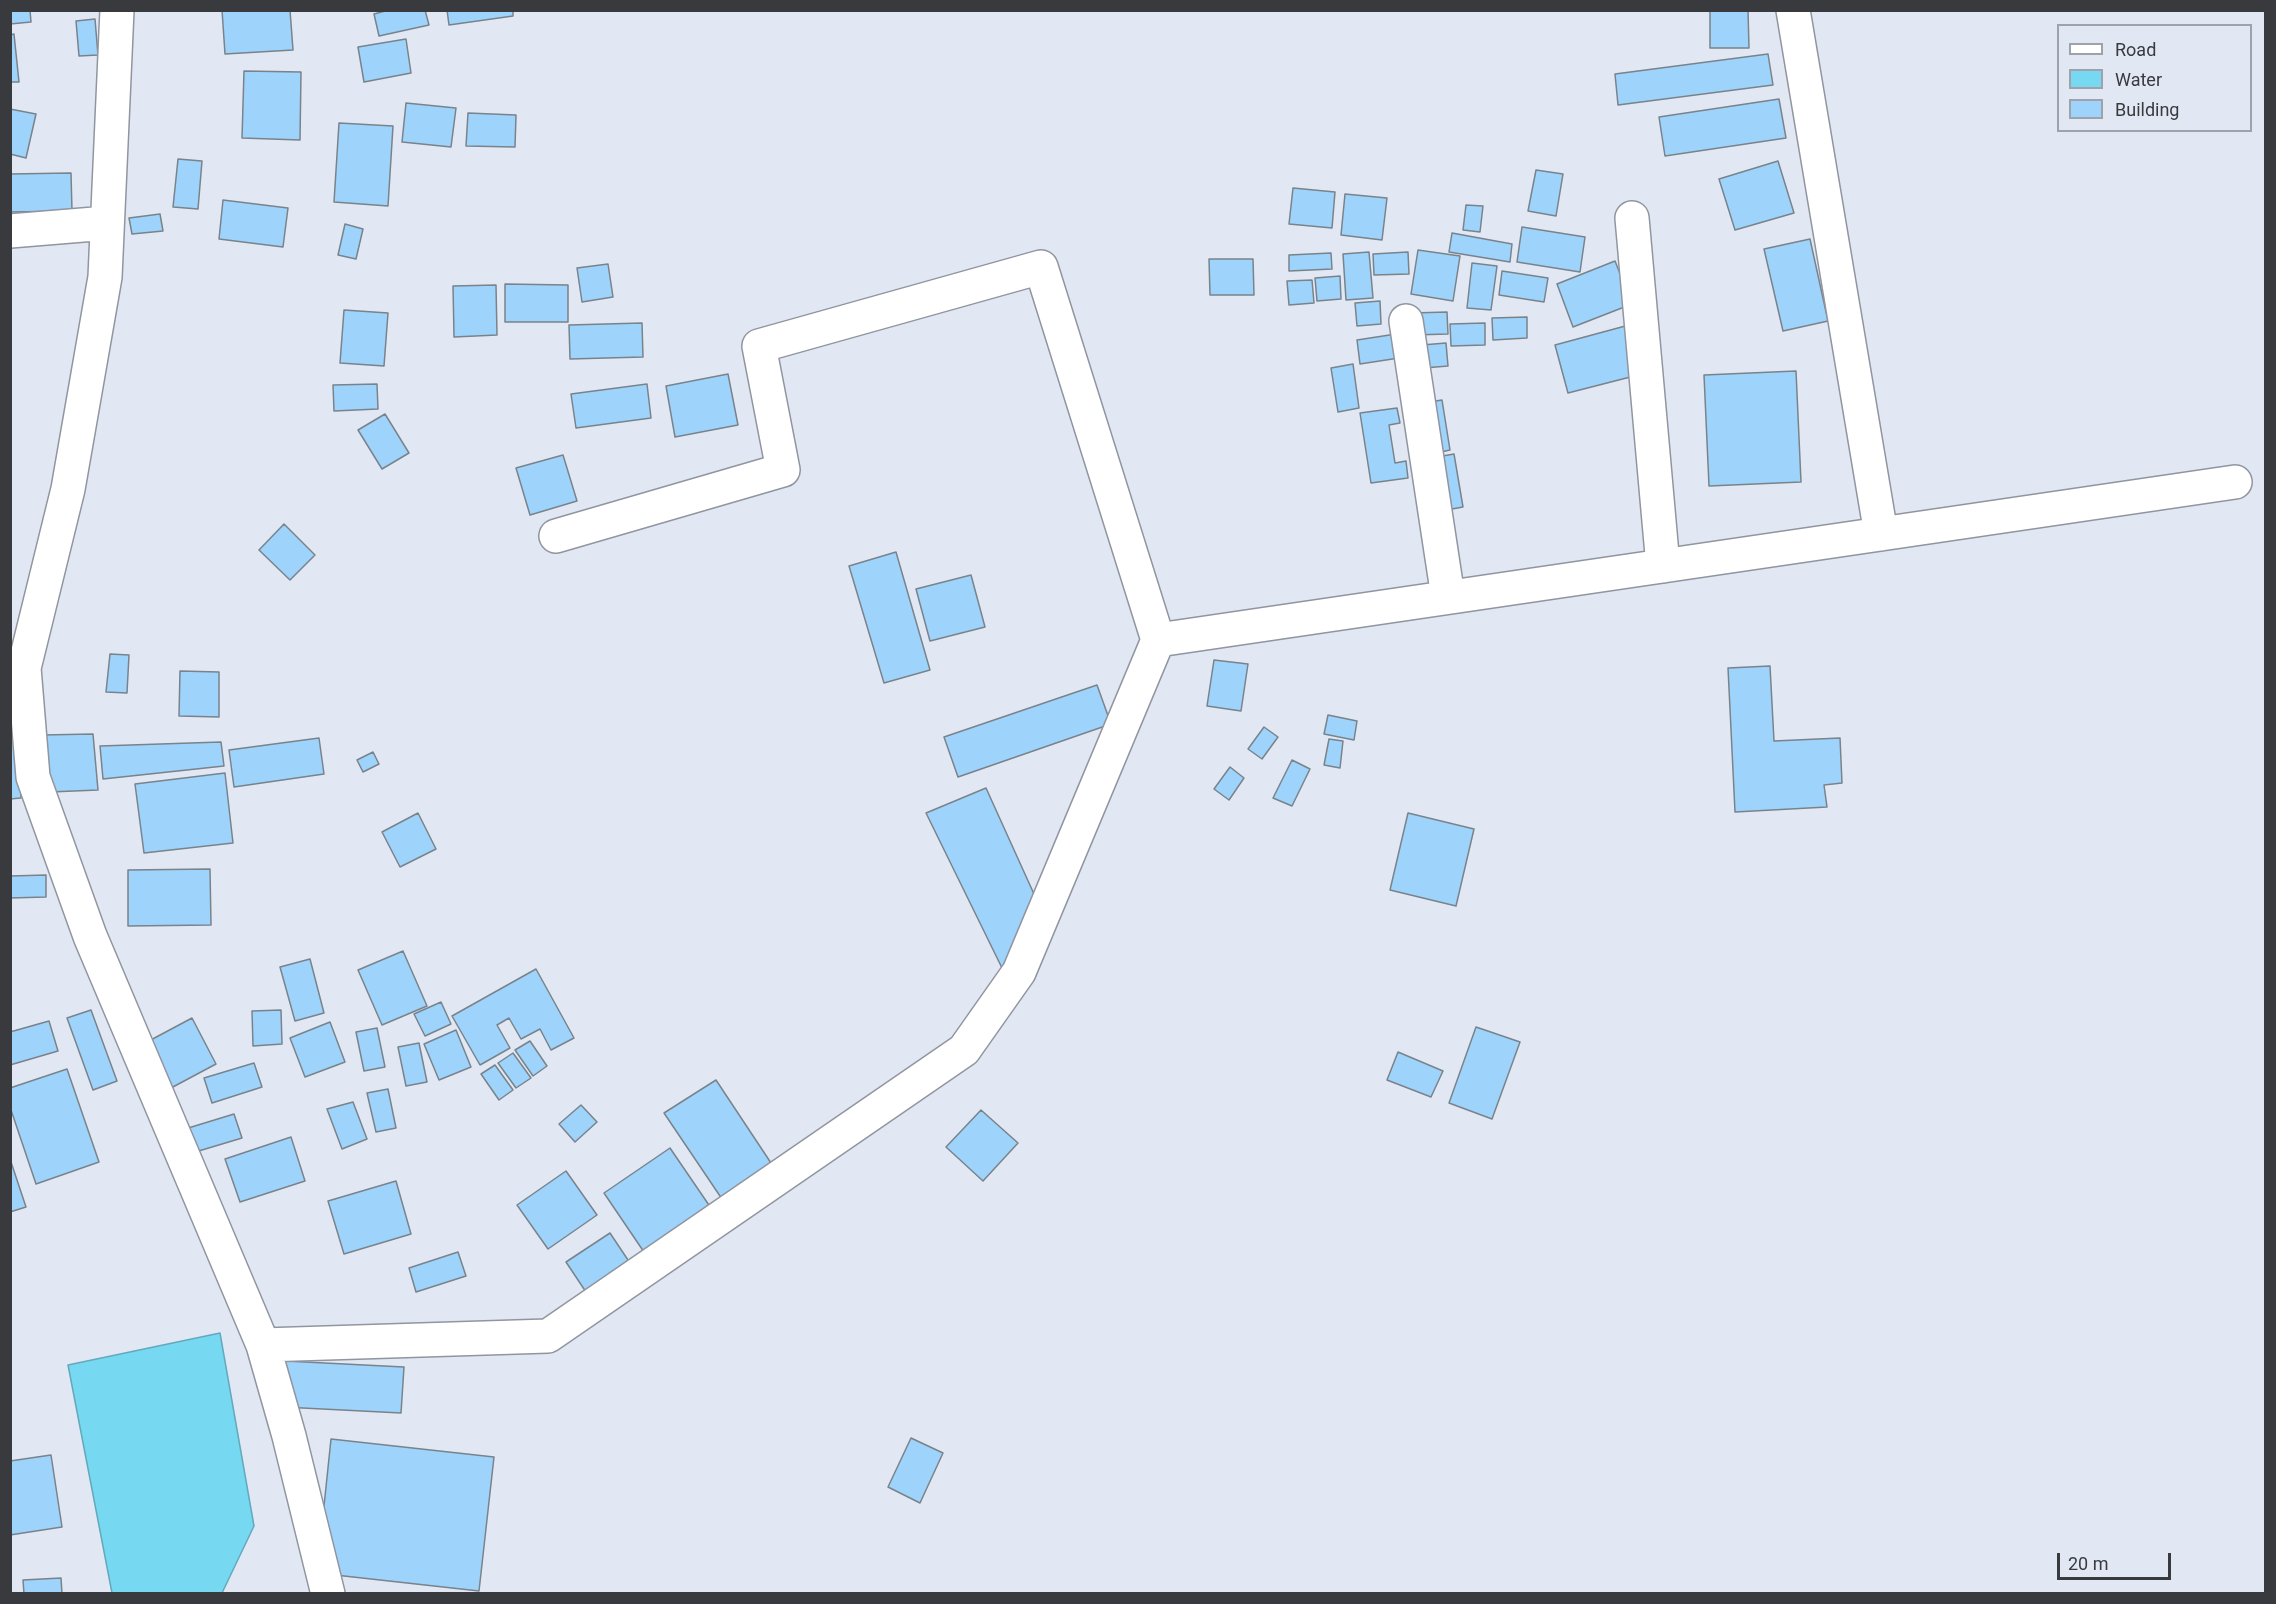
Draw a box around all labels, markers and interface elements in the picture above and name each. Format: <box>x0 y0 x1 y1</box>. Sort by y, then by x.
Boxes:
legend <box>2057 24 2252 132</box>
text: Road <box>2115 39 2156 60</box>
text: Water <box>2115 69 2162 90</box>
text: Building <box>2115 99 2179 120</box>
scale bar <box>2060 1541 2174 1579</box>
text: 20 m <box>2068 1553 2108 1574</box>

